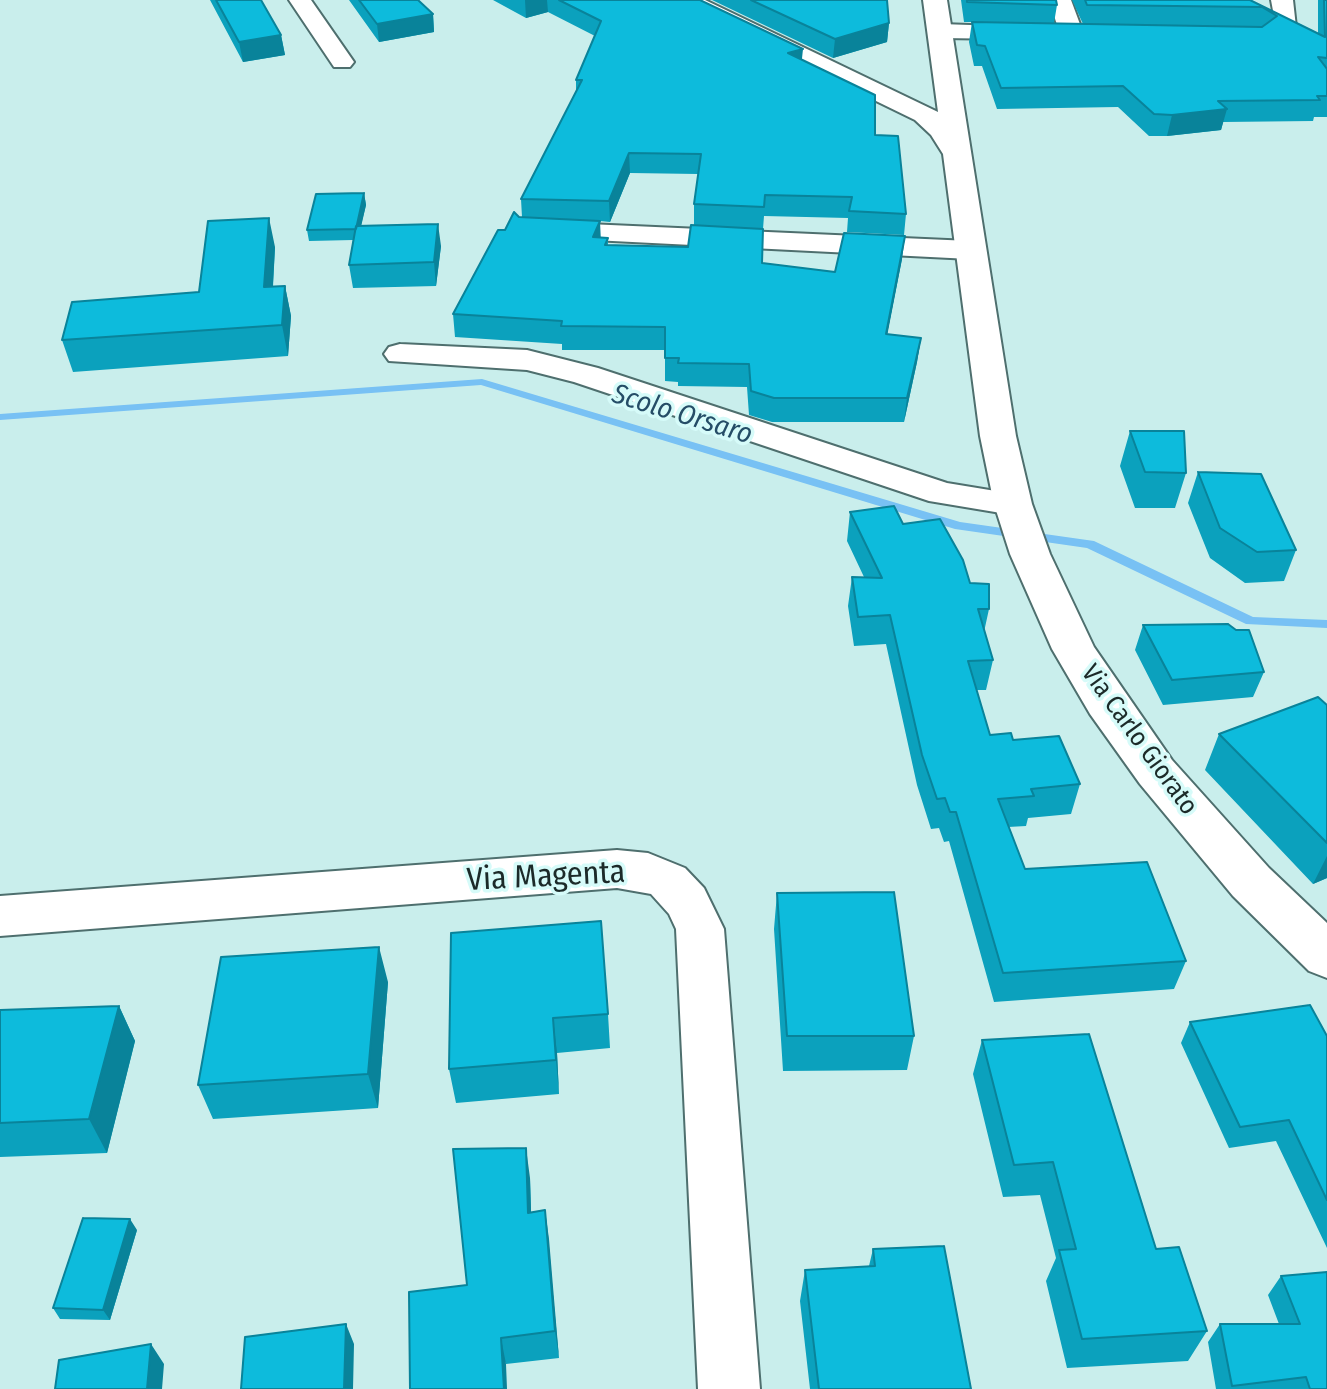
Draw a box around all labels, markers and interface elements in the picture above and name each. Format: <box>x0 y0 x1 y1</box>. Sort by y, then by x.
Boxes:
water label: Scolo Orsaro <box>608 378 756 452</box>
street label: Via Carlo Giorato <box>1074 659 1204 821</box>
street label: Via Magenta <box>466 854 626 900</box>

